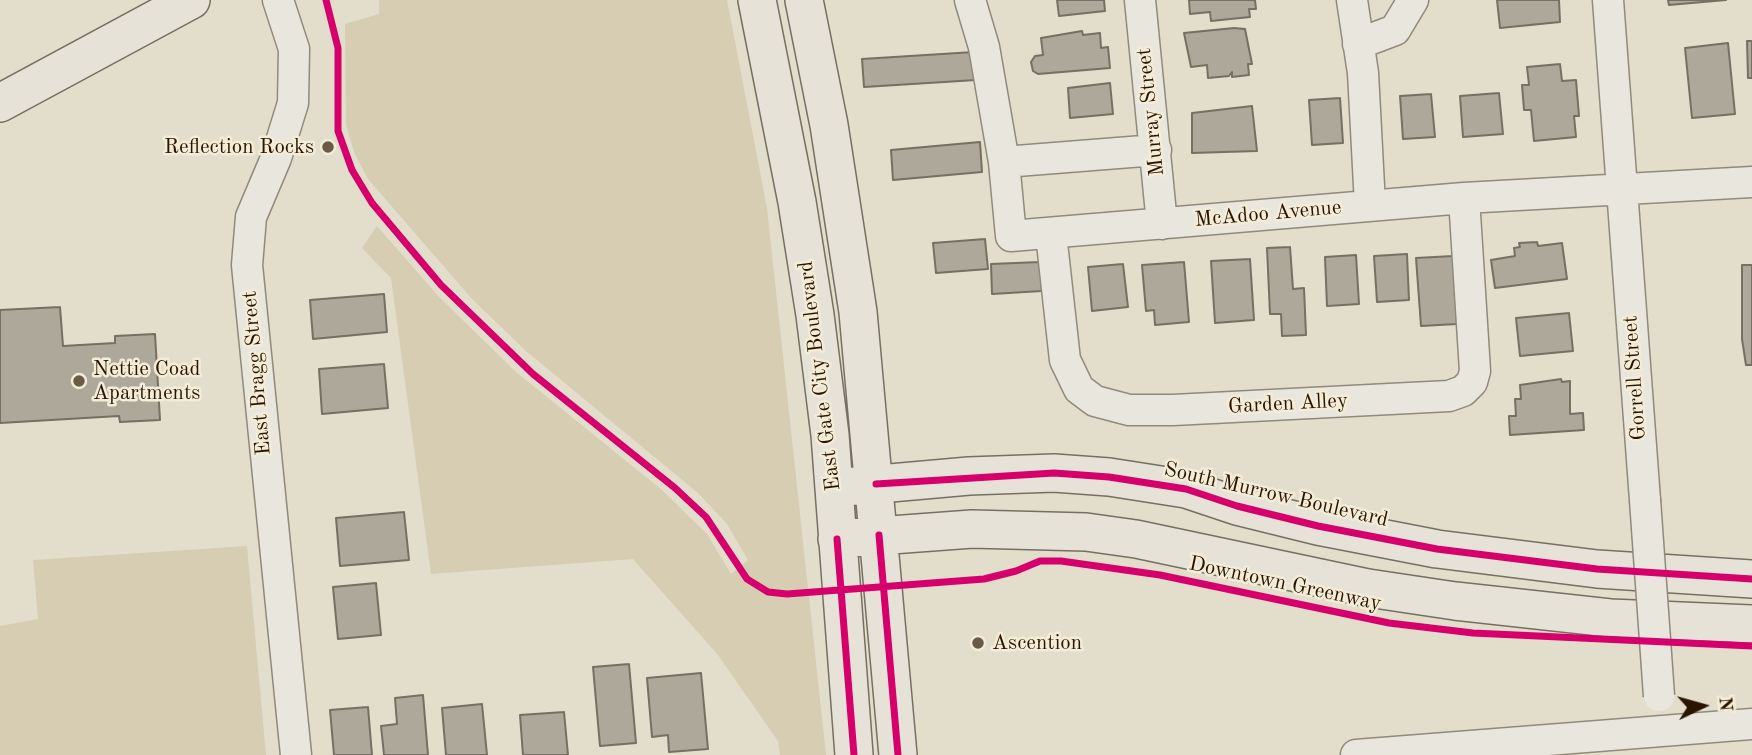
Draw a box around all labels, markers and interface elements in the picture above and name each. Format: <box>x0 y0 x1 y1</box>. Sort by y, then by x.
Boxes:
street label: Murray Street <box>1132 47 1170 177</box>
place label: Reflection Rocks <box>164 134 314 160</box>
marker: Reflection Rocks <box>320 139 336 155</box>
street label: McAdoo Avenue <box>1194 195 1342 233</box>
street label: East Gate City Boulevard <box>793 260 847 492</box>
street label: East Bragg Street <box>237 290 277 456</box>
street label: Gorrell Street <box>1618 315 1652 441</box>
place label: Nettie Coad Apartments <box>93 356 201 406</box>
marker: Nettie Coad Apartments <box>71 373 87 389</box>
street label: Garden Alley <box>1227 388 1349 420</box>
street label: South Murrow Boulevard <box>1161 457 1391 533</box>
street label: Downtown Greenway <box>1186 551 1384 617</box>
place label: Ascention <box>992 630 1082 656</box>
marker: Ascention <box>970 635 986 651</box>
north arrow <box>1668 671 1738 741</box>
text: N <box>1714 696 1735 712</box>

